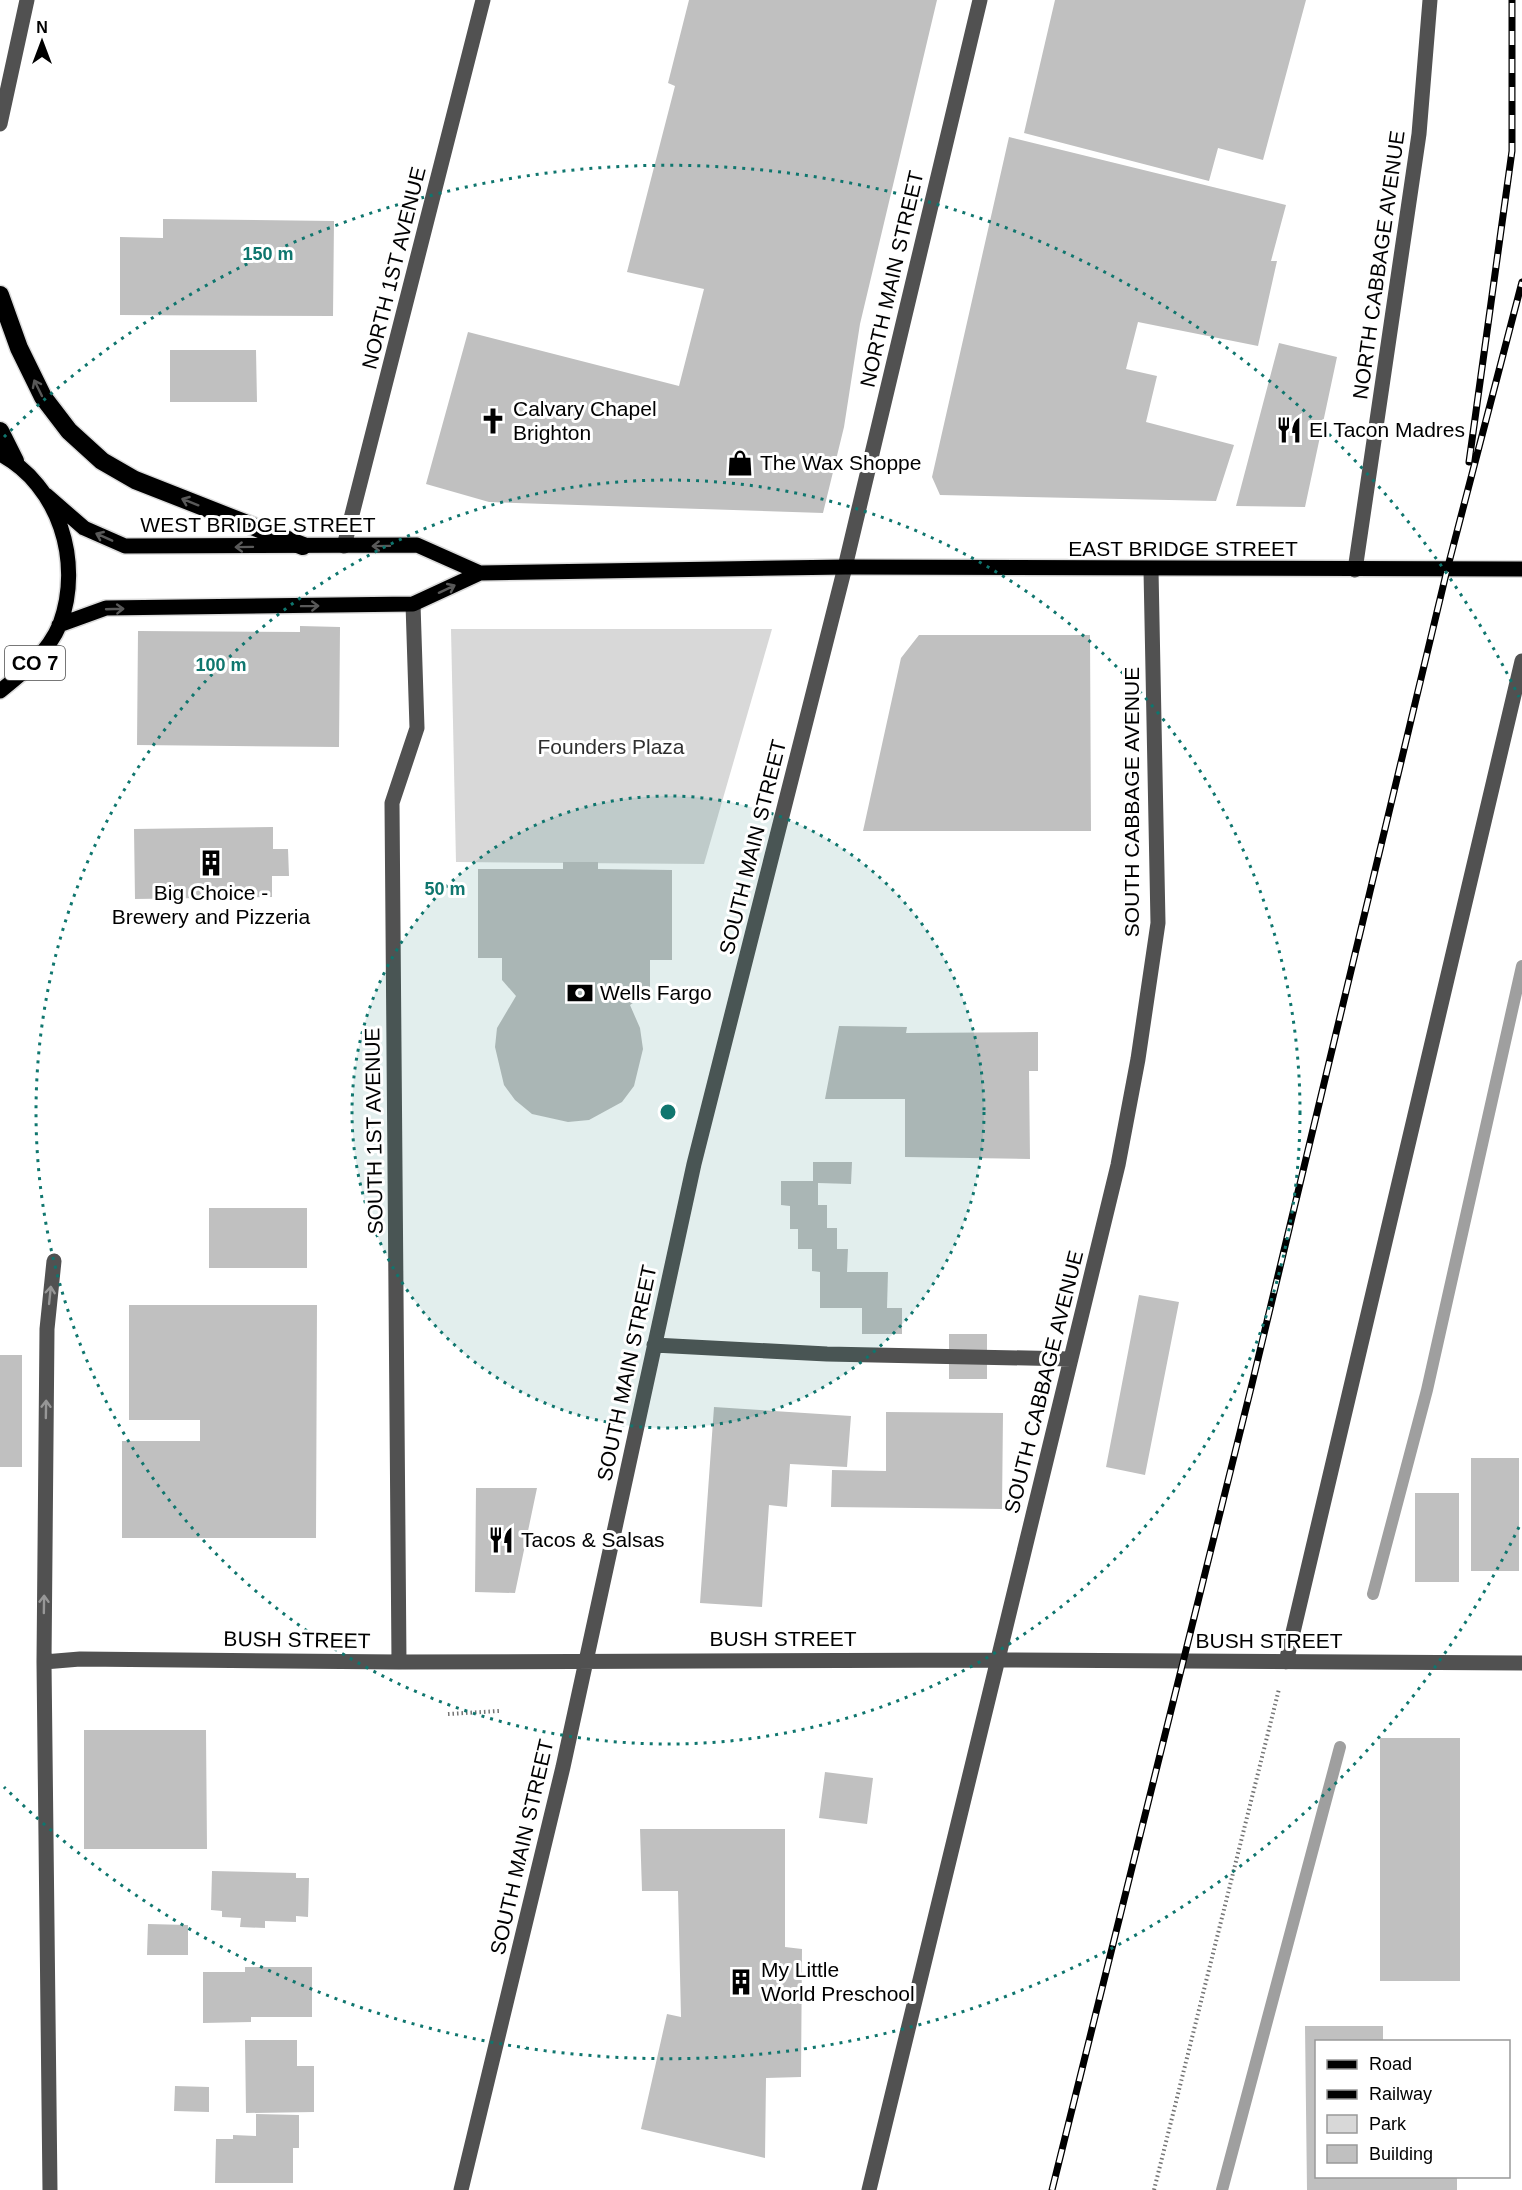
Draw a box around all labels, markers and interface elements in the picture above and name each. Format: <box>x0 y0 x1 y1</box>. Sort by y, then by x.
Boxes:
north arrow <box>12 12 72 72</box>
text: N <box>36 19 48 36</box>
street label: NORTH CABBAGE AVENUE <box>1348 129 1409 401</box>
street label: NORTH 1ST AVENUE <box>357 164 430 371</box>
street label: NORTH MAIN STREET <box>855 168 928 389</box>
text: 150 m <box>242 244 294 264</box>
one-way arrow <box>32 379 44 397</box>
place label: Calvary Chapel Brighton <box>513 397 657 444</box>
church icon: Calvary Chapel Brighton <box>478 406 508 436</box>
restaurant icon: El Tacon Madres <box>1274 415 1304 445</box>
place label: El Tacon Madres <box>1309 418 1465 441</box>
shop icon: The Wax Shoppe <box>725 448 755 478</box>
place label: The Wax Shoppe <box>760 451 921 474</box>
one-way arrow <box>181 496 200 507</box>
street label: WEST BRIDGE STREET <box>140 513 376 536</box>
one-way arrow <box>95 530 113 542</box>
street label: EAST BRIDGE STREET <box>1068 537 1298 560</box>
one-way arrow <box>371 540 391 552</box>
one-way arrow <box>234 541 254 553</box>
one-way arrow <box>437 582 455 594</box>
one-way arrow <box>300 600 320 612</box>
one-way arrow <box>105 603 125 614</box>
road number: CO 7 <box>5 646 65 680</box>
text: 100 m <box>195 655 247 675</box>
street label: SOUTH CABBAGE AVENUE <box>1120 667 1143 937</box>
park label: Founders Plaza <box>537 735 685 758</box>
street label: SOUTH MAIN STREET <box>715 737 790 957</box>
building icon: Big Choice - Brewery and Pizzeria <box>196 848 226 878</box>
text: 50 m <box>424 879 466 899</box>
place label: Big Choice - Brewery and Pizzeria <box>112 881 311 928</box>
bank icon: Wells Fargo <box>565 978 595 1008</box>
place label: Wells Fargo <box>600 981 712 1004</box>
street label: SOUTH 1ST AVENUE <box>360 1027 387 1235</box>
centre of rings <box>658 1102 678 1122</box>
street label: SOUTH CABBAGE AVENUE <box>1000 1248 1087 1516</box>
street label: SOUTH MAIN STREET <box>592 1262 661 1483</box>
one-way arrow <box>45 1285 56 1305</box>
one-way arrow <box>40 1399 52 1419</box>
restaurant icon: Tacos & Salsas <box>486 1525 516 1555</box>
place label: Tacos & Salsas <box>521 1528 665 1551</box>
one-way arrow <box>38 1594 50 1614</box>
street label: BUSH STREET <box>223 1627 371 1652</box>
street label: BUSH STREET <box>709 1627 857 1650</box>
street label: BUSH STREET <box>1195 1629 1343 1652</box>
street label: SOUTH MAIN STREET <box>486 1737 558 1957</box>
place label: My Little World Preschool <box>761 1958 915 2005</box>
building icon: My Little World Preschool <box>726 1967 756 1997</box>
legend <box>1315 2040 1510 2178</box>
text: Road <box>1369 2054 1412 2074</box>
text: Railway <box>1369 2084 1432 2104</box>
text: Park <box>1369 2114 1407 2134</box>
text: Building <box>1369 2144 1433 2164</box>

